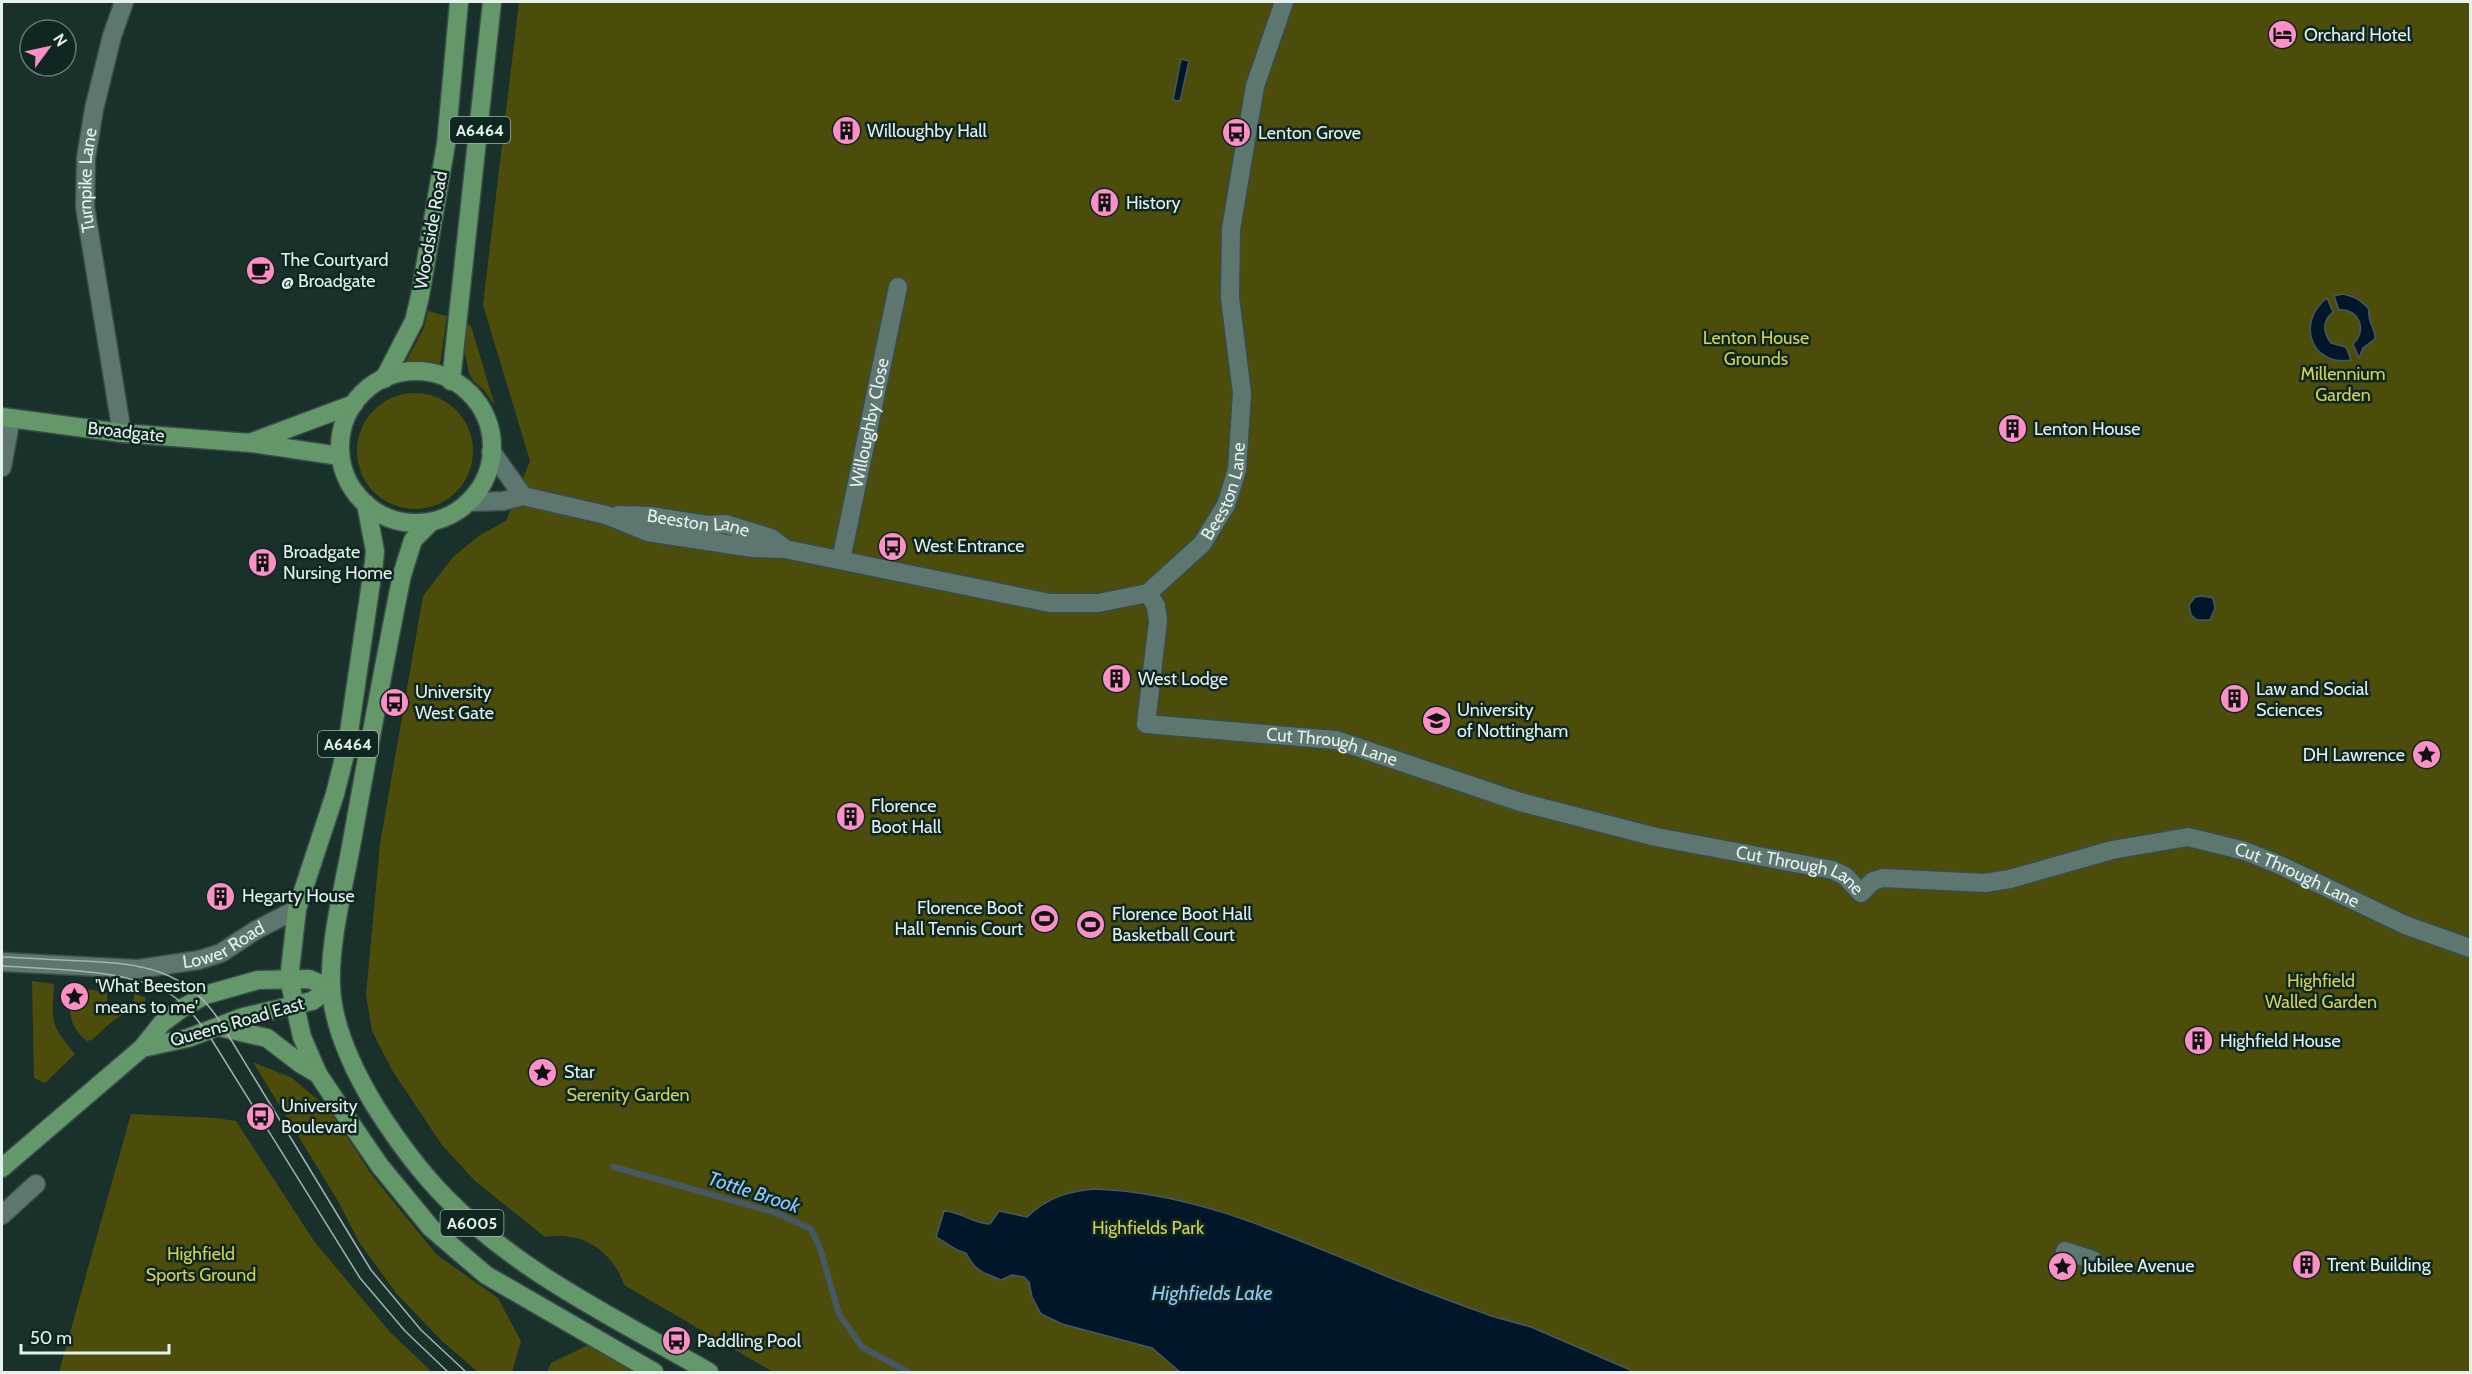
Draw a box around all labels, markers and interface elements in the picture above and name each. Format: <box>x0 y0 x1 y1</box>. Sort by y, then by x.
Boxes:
north arrow <box>18 18 78 78</box>
hotel icon: Orchard Hotel <box>2267 19 2299 51</box>
place label: Orchard Hotel <box>2304 24 2412 46</box>
text: N <box>49 30 71 50</box>
building icon: Willoughby Hall <box>830 115 862 147</box>
road number: A6464 <box>450 117 510 143</box>
bus stop icon: Lenton Grove <box>1221 117 1253 149</box>
place label: Willoughby Hall <box>867 120 988 142</box>
place label: Lenton Grove <box>1258 122 1361 144</box>
street label: Turnpike Lane <box>74 126 102 234</box>
street label: Woodside Road <box>410 169 452 291</box>
building icon: History <box>1089 187 1121 219</box>
place label: History <box>1126 192 1181 214</box>
place label: The Courtyard @ Broadgate <box>281 249 389 292</box>
cafe icon: The Courtyard @ Broadgate <box>244 254 276 286</box>
park label: Lenton House Grounds <box>1703 327 1809 370</box>
street label: Willoughby Close <box>845 356 894 490</box>
park label: Millennium Garden <box>2300 363 2386 406</box>
building icon: Lenton House <box>1997 413 2029 445</box>
street label: Broadgate <box>86 417 166 447</box>
place label: Lenton House <box>2034 418 2140 440</box>
street label: Beeston Lane <box>1196 442 1250 544</box>
street label: Beeston Lane <box>645 505 752 542</box>
bus stop icon: West Entrance <box>877 530 909 562</box>
place label: West Entrance <box>914 535 1024 557</box>
place label: Broadgate Nursing Home <box>283 541 392 584</box>
building icon: Broadgate Nursing Home <box>246 546 278 578</box>
building icon: West Lodge <box>1101 663 1133 695</box>
place label: West Lodge <box>1138 668 1228 690</box>
place label: Law and Social Sciences <box>2256 678 2369 721</box>
place label: University West Gate <box>415 681 494 724</box>
building icon: Law and Social Sciences <box>2219 683 2251 715</box>
bus stop icon: University West Gate <box>378 686 410 718</box>
place label: University of Nottingham <box>1457 699 1568 742</box>
school or university icon: University of Nottingham <box>1420 704 1452 736</box>
street label: Cut Through Lane <box>1265 723 1400 771</box>
road number: A6464 <box>318 731 378 757</box>
place icon: DH Lawrence <box>2410 739 2442 771</box>
place label: DH Lawrence <box>2303 744 2405 766</box>
place label: Florence Boot Hall <box>871 795 942 838</box>
building icon: Florence Boot Hall <box>834 800 866 832</box>
street label: Cut Through Lane <box>2233 838 2363 912</box>
street label: Cut Through Lane <box>1734 841 1868 900</box>
building icon: Hegarty House <box>205 880 237 912</box>
place label: Hegarty House <box>242 885 355 907</box>
place label: Florence Boot Hall Tennis Court <box>895 897 1023 940</box>
sports icon: Florence Boot Hall Tennis Court <box>1028 902 1060 934</box>
place label: Florence Boot Hall Basketball Court <box>1112 903 1252 946</box>
sports icon: Florence Boot Hall Basketball Court <box>1075 908 1107 940</box>
street label: Lower Road <box>181 917 268 973</box>
park label: Highfield Walled Garden <box>2265 970 2377 1013</box>
place label: 'What Beeston means to me' <box>95 975 206 1018</box>
place icon: 'What Beeston means to me' <box>58 980 90 1012</box>
street label: Queens Road East <box>167 992 307 1052</box>
building icon: Highfield House <box>2183 1025 2215 1057</box>
place label: Highfield House <box>2220 1030 2341 1052</box>
place icon: Star <box>527 1056 559 1088</box>
place label: Star <box>564 1061 595 1083</box>
park label: Serenity Garden <box>567 1084 689 1106</box>
place label: University Boulevard <box>281 1095 358 1138</box>
bus stop icon: University Boulevard <box>244 1100 276 1132</box>
water label: Tottle Brook <box>705 1166 804 1219</box>
road number: A6005 <box>440 1210 504 1236</box>
park label: Highfields Park <box>1092 1217 1205 1239</box>
park label: Highfield Sports Ground <box>146 1243 256 1286</box>
building icon: Trent Building <box>2290 1249 2322 1281</box>
place icon: Jubilee Avenue <box>2046 1250 2078 1282</box>
place label: Trent Building <box>2327 1254 2432 1276</box>
place label: Jubilee Avenue <box>2082 1255 2194 1277</box>
water label: Highfields Lake <box>1152 1281 1272 1305</box>
scale bar <box>21 1317 170 1355</box>
bus stop icon: Paddling Pool <box>660 1325 692 1357</box>
text: 50 m <box>30 1327 72 1349</box>
place label: Paddling Pool <box>697 1330 802 1352</box>

